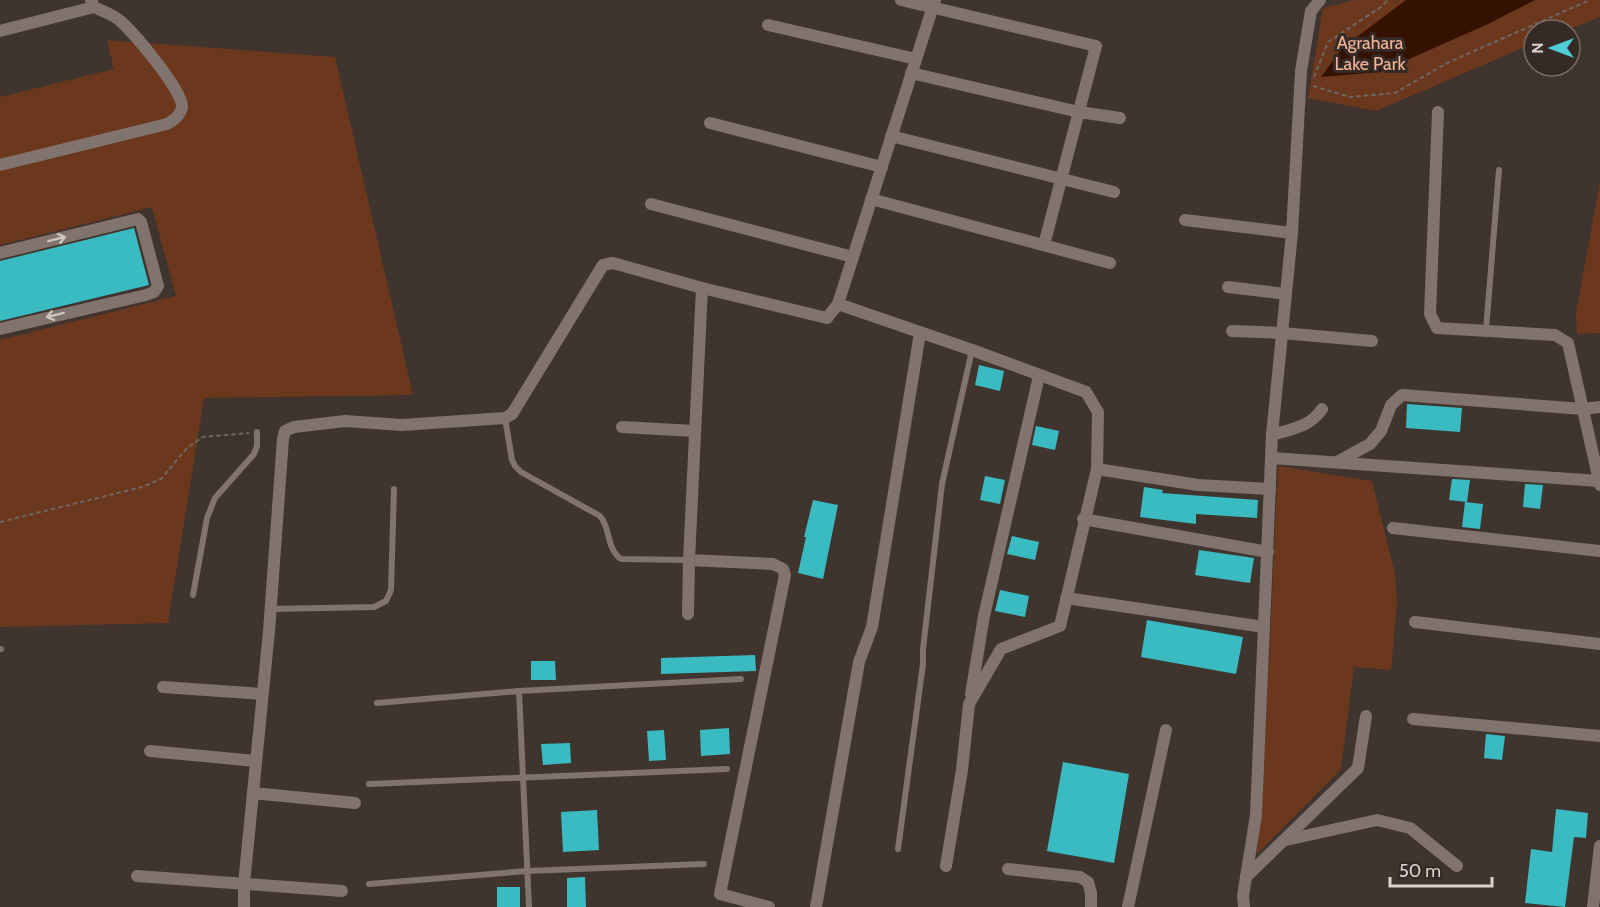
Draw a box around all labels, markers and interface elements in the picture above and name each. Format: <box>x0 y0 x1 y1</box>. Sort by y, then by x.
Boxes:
north arrow <box>1522 18 1582 78</box>
park label: Agrahara Lake Park <box>1334 32 1406 75</box>
text: N <box>1528 42 1547 54</box>
one-way arrow <box>47 233 66 245</box>
one-way arrow <box>46 310 65 322</box>
scale bar <box>1390 850 1492 888</box>
text: 50 m <box>1399 860 1441 882</box>

